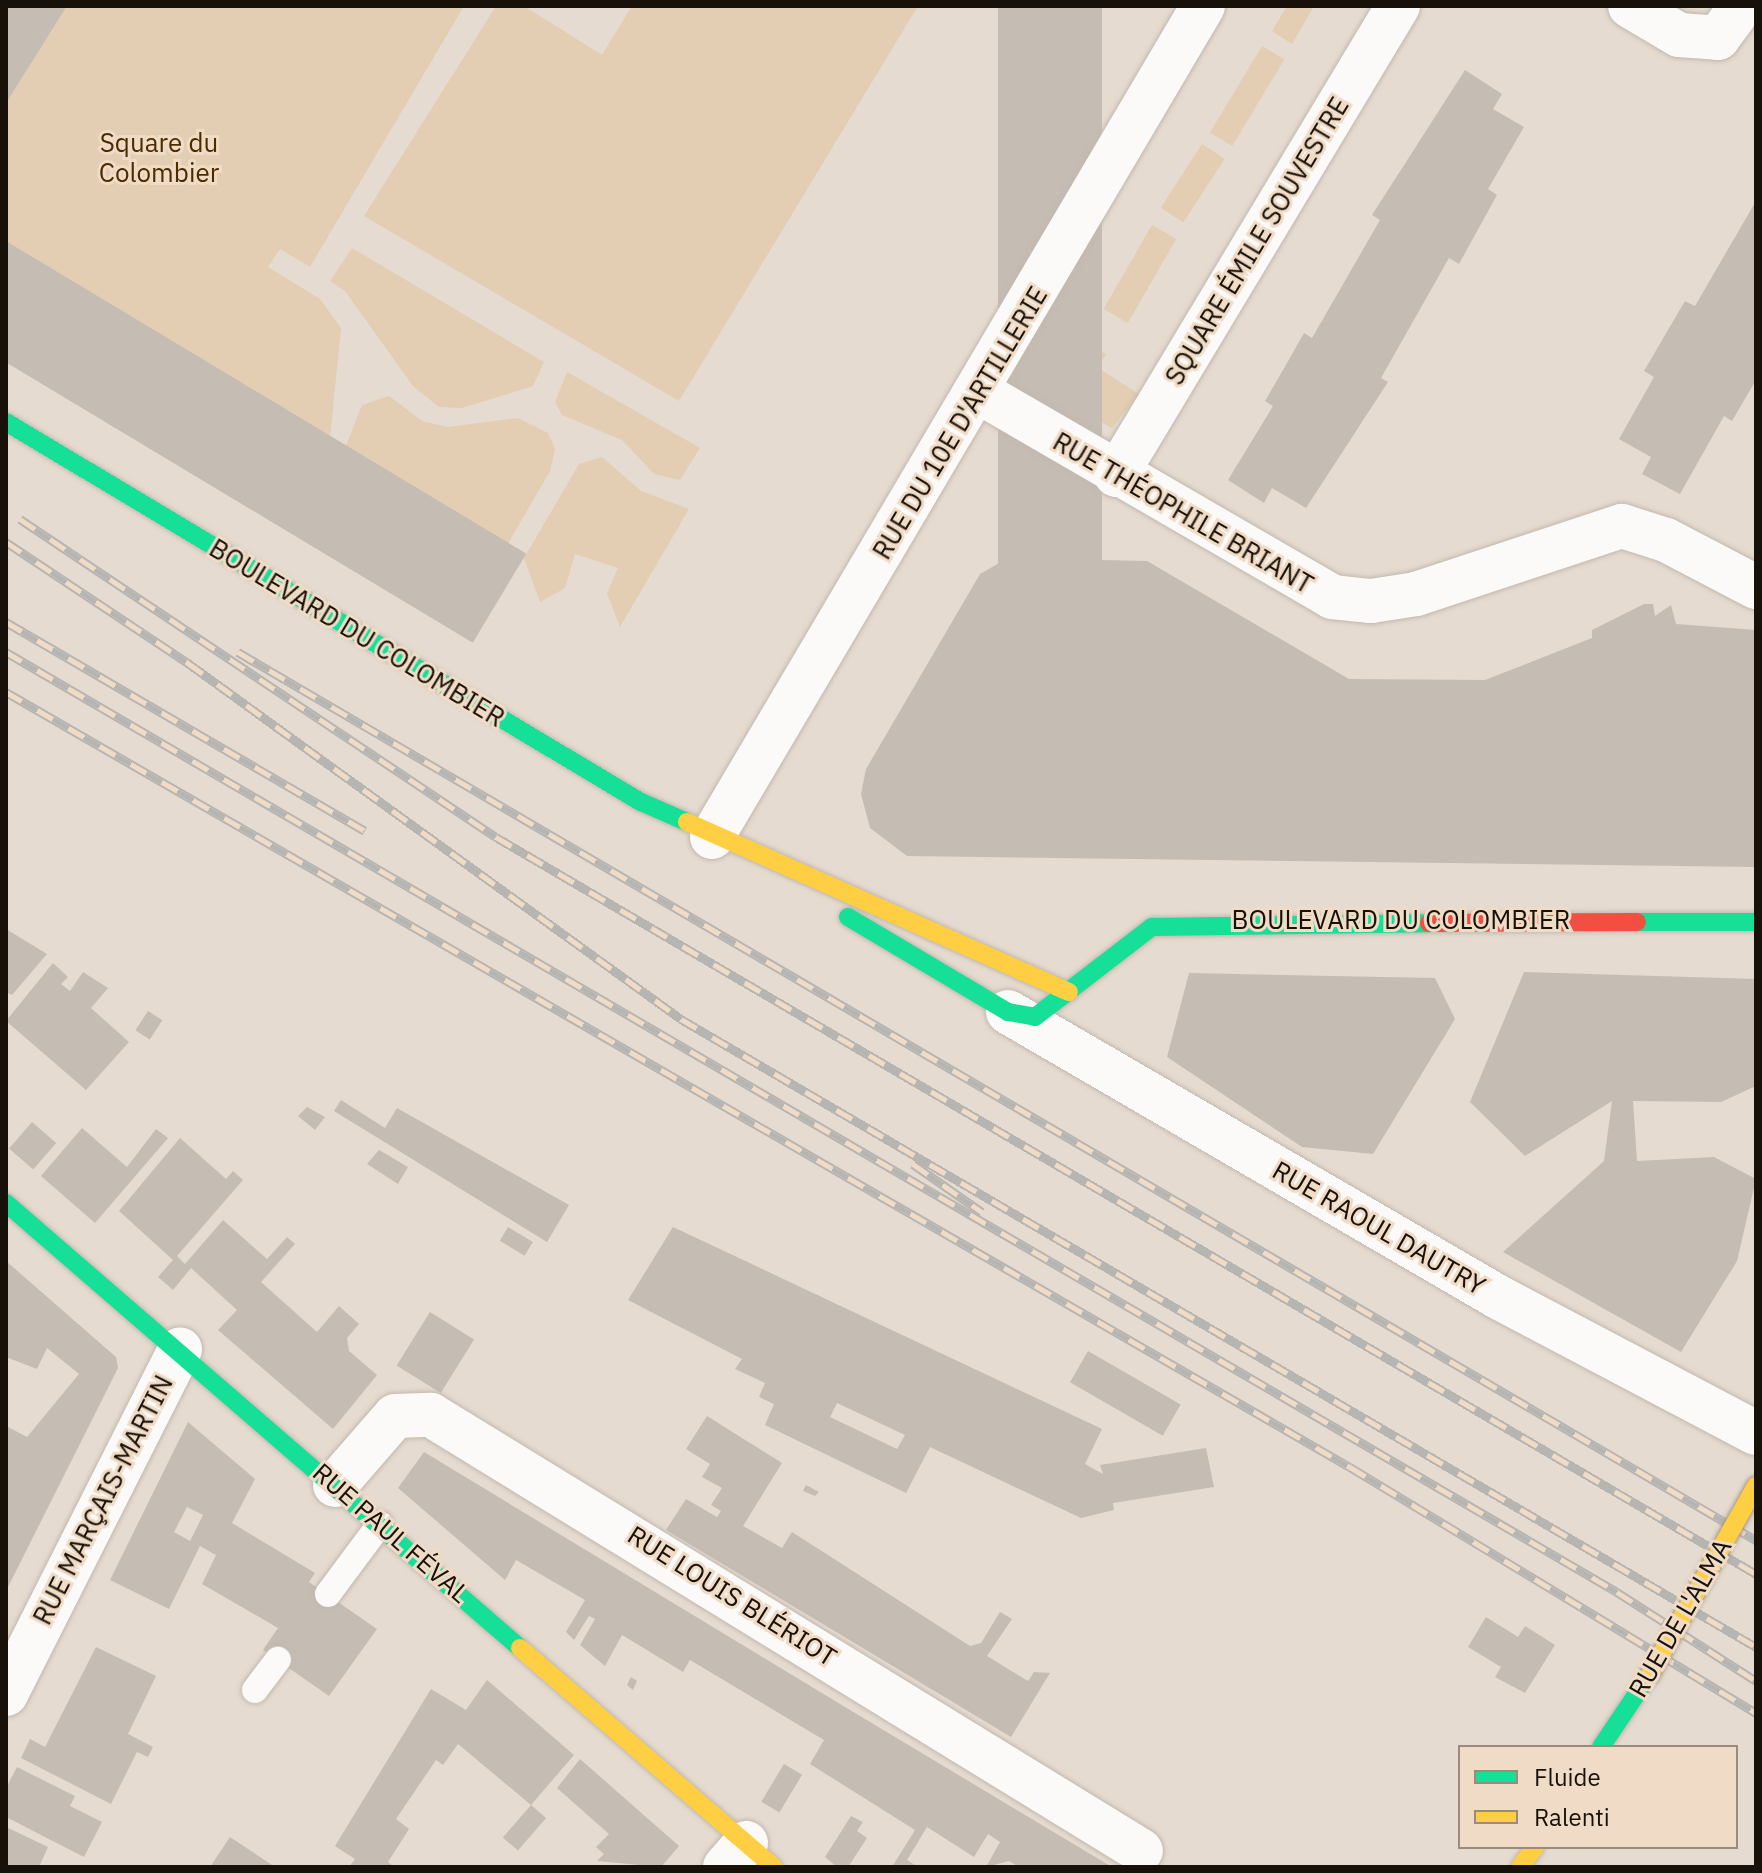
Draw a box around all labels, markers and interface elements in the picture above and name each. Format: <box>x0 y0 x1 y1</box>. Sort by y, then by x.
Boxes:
street label: SQUARE ÉMILE SOUVESTRE <box>1159 92 1355 390</box>
park label: Square du Colombier <box>99 127 219 188</box>
street label: RUE DU 10E D'ARTILLERIE <box>866 281 1054 565</box>
street label: RUE THÉOPHILE BRIANT <box>1048 426 1318 600</box>
street label: BOULEVARD DU COLOMBIER <box>204 532 510 734</box>
street label: BOULEVARD DU COLOMBIER <box>1232 904 1570 936</box>
street label: RUE RAOUL DAUTRY <box>1267 1154 1491 1302</box>
street label: RUE MARÇAIS-MARTIN <box>27 1370 179 1630</box>
street label: RUE PAUL FÉVAL <box>306 1457 476 1609</box>
street label: RUE LOUIS BLÉRIOT <box>622 1519 842 1673</box>
street label: RUE DE L'ALMA <box>1622 1533 1738 1703</box>
legend <box>1458 1745 1738 1849</box>
text: Fluide <box>1534 1761 1601 1793</box>
text: Ralenti <box>1534 1801 1610 1833</box>

